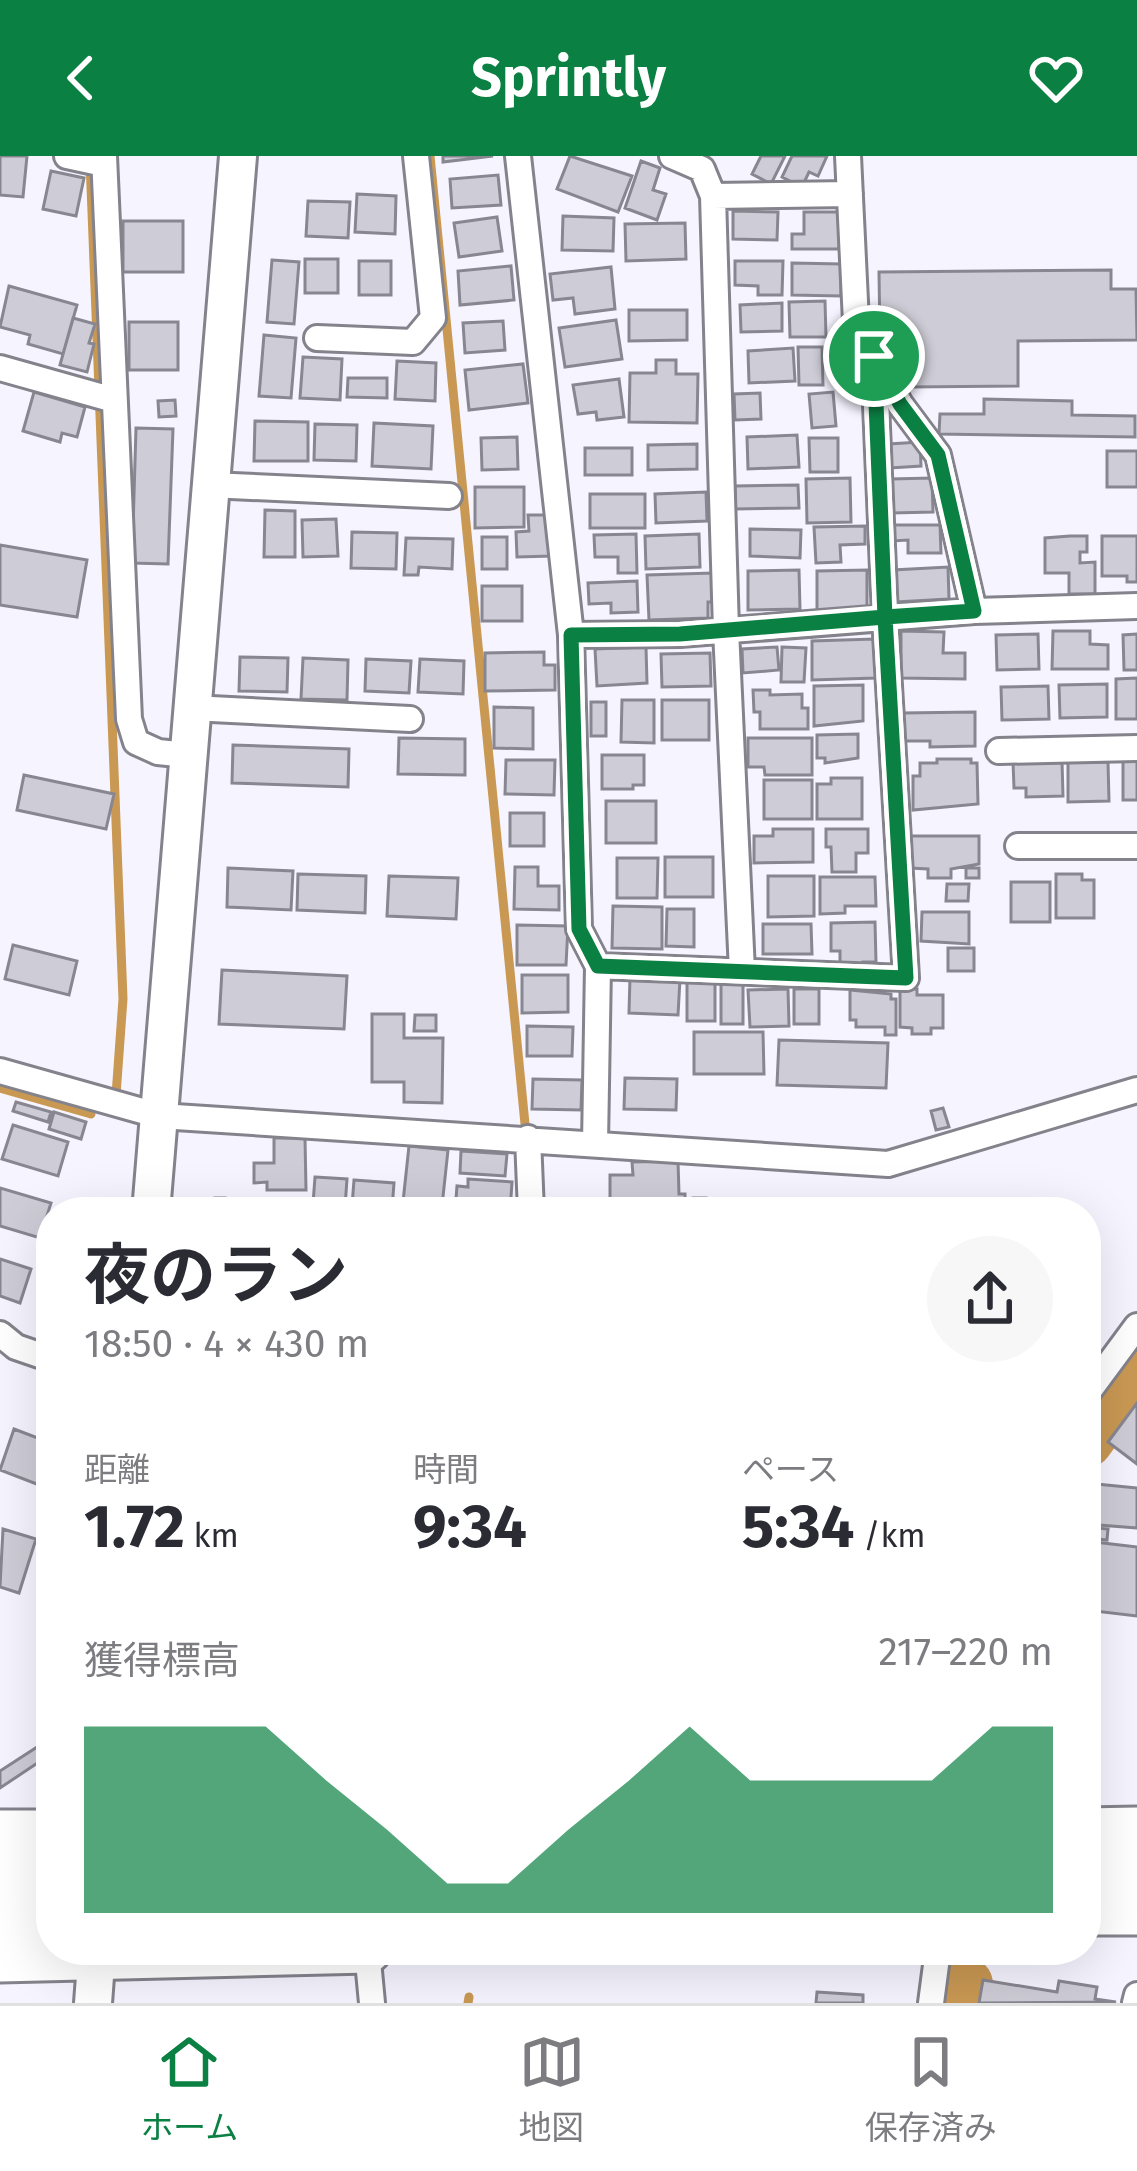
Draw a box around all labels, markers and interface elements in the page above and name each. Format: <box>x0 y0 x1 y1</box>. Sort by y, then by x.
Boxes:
icon: back <box>48 45 114 111</box>
icon: heart <box>1023 45 1089 111</box>
text: Sprintly <box>471 46 666 110</box>
pin <box>823 305 925 407</box>
icon: arrive <box>841 323 907 389</box>
text: 夜のラン <box>84 1236 348 1315</box>
button: share <box>927 1236 1053 1362</box>
text: 18:50 · 4 × 430 m <box>84 1321 369 1367</box>
text: 距離 <box>84 1450 150 1490</box>
text: 時間 <box>413 1450 479 1490</box>
text: ペース <box>742 1450 839 1490</box>
text: 1.72 <box>84 1491 185 1563</box>
text: 9:34 <box>413 1491 527 1563</box>
text: 5:34 <box>742 1491 855 1563</box>
text: km <box>185 1516 239 1556</box>
text: /km <box>855 1516 926 1556</box>
text: 217–220 m <box>878 1629 1053 1675</box>
text: 獲得標高 <box>84 1638 240 1684</box>
tab: ホーム <box>140 2029 238 2149</box>
tab: 地図 <box>519 2029 585 2149</box>
tab: 保存済み <box>865 2029 997 2149</box>

